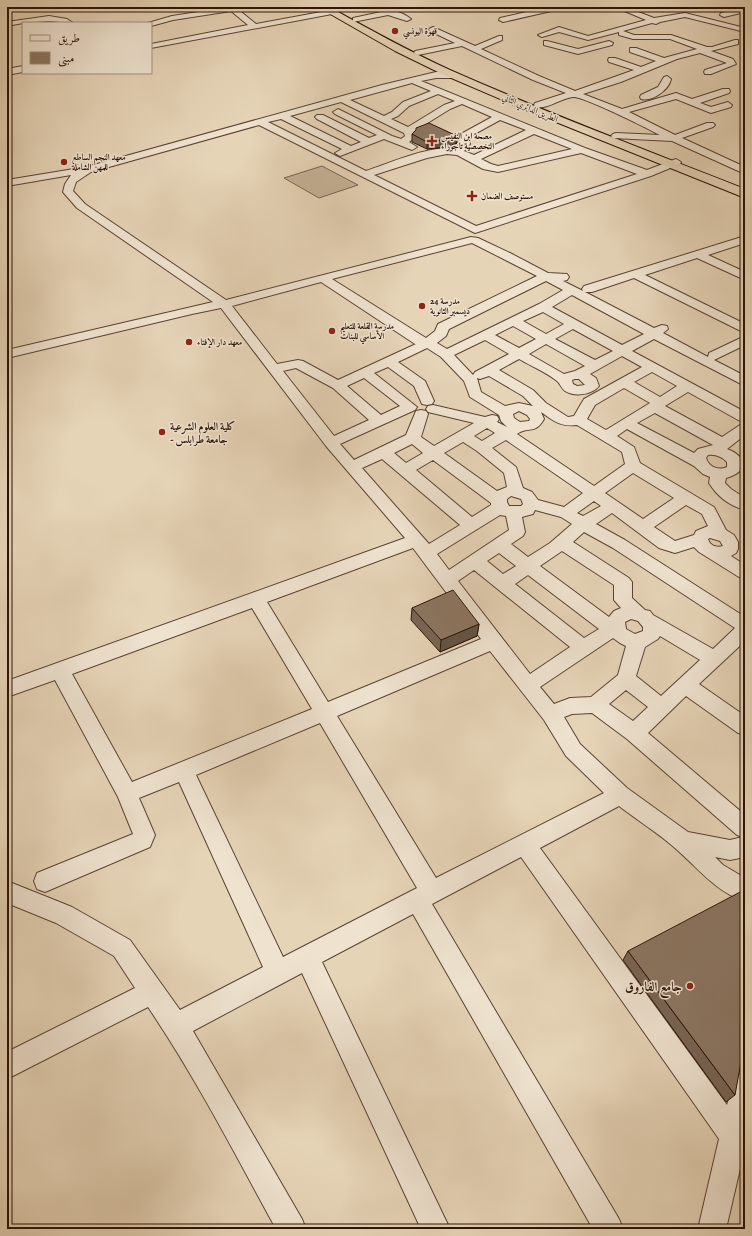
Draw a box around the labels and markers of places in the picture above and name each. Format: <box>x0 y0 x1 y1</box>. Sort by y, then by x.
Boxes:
place label: قهوة اليونسي <box>403 25 437 40</box>
marker: قهوة اليونسي <box>390 26 400 36</box>
place label: مصحة ابن النفيس التخصصية تاجوراء <box>441 130 494 152</box>
marker: مصحة ابن النفيس التخصصية تاجوراء <box>426 135 438 147</box>
place label: معهد النجم الساطع للمهن الشاملة <box>71 151 126 174</box>
marker: معهد النجم الساطع للمهن الشاملة <box>59 157 69 167</box>
marker: مستوصف الضمان <box>466 190 478 202</box>
place label: مستوصف الضمان <box>481 190 534 202</box>
place label: مدرسة 24 ديسمبر الثانوية <box>430 295 470 317</box>
marker: مدرسة 24 ديسمبر الثانوية <box>417 301 427 311</box>
place label: مدرسة القلعة للتعليم الأساسي للبنات <box>340 320 395 345</box>
marker: مدرسة القلعة للتعليم الأساسي للبنات <box>327 326 337 336</box>
place label: معهد دار الإفتاء <box>197 336 243 349</box>
marker: معهد دار الإفتاء <box>184 337 194 347</box>
place label: كلية العلوم الشرعية - جامعة طرابلس <box>170 419 236 447</box>
marker: كلية العلوم الشرعية - جامعة طرابلس <box>157 427 167 437</box>
place label: جامع الفاروق <box>625 978 682 999</box>
marker: جامع الفاروق <box>685 981 695 991</box>

